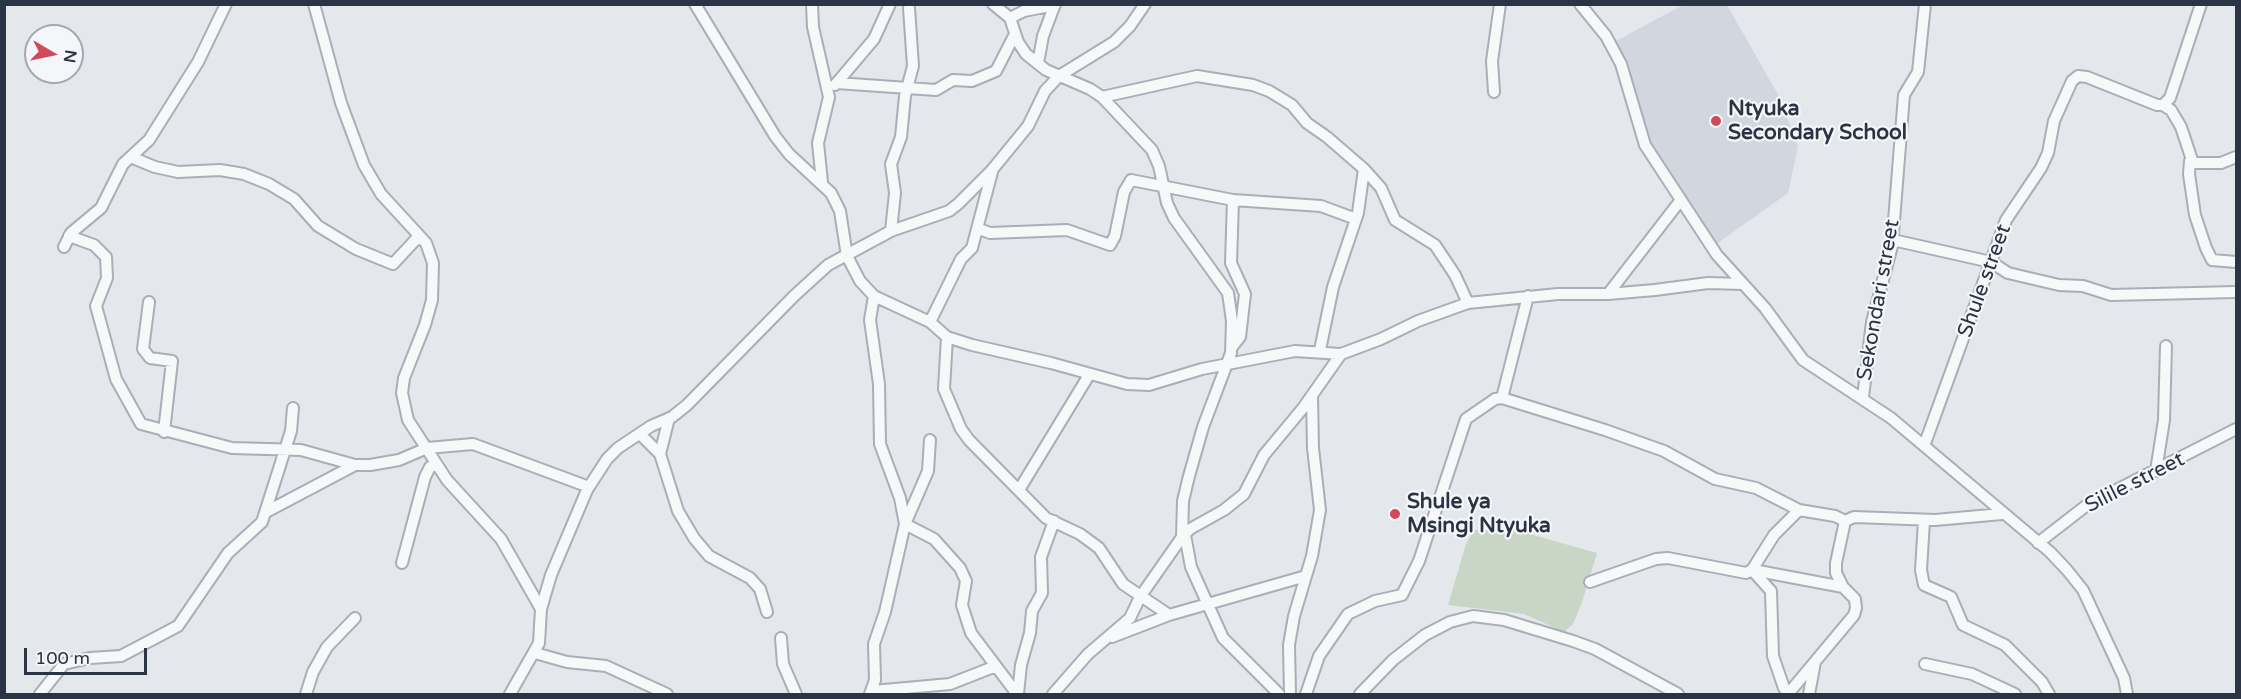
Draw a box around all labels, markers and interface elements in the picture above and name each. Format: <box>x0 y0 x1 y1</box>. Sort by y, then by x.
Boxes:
north arrow <box>24 24 84 84</box>
text: N <box>59 49 81 64</box>
place label: Ntyuka Secondary School <box>1728 96 1907 146</box>
marker: Ntyuka Secondary School <box>1709 114 1723 128</box>
street label: Sekondari street <box>1852 218 1906 382</box>
street label: Shule street <box>1953 221 2017 341</box>
street label: Silile street <box>2081 447 2189 519</box>
place label: Shule ya Msingi Ntyuka <box>1407 489 1551 539</box>
marker: Shule ya Msingi Ntyuka <box>1388 507 1402 521</box>
scale bar <box>27 636 150 674</box>
text: 100 m <box>35 647 90 669</box>

